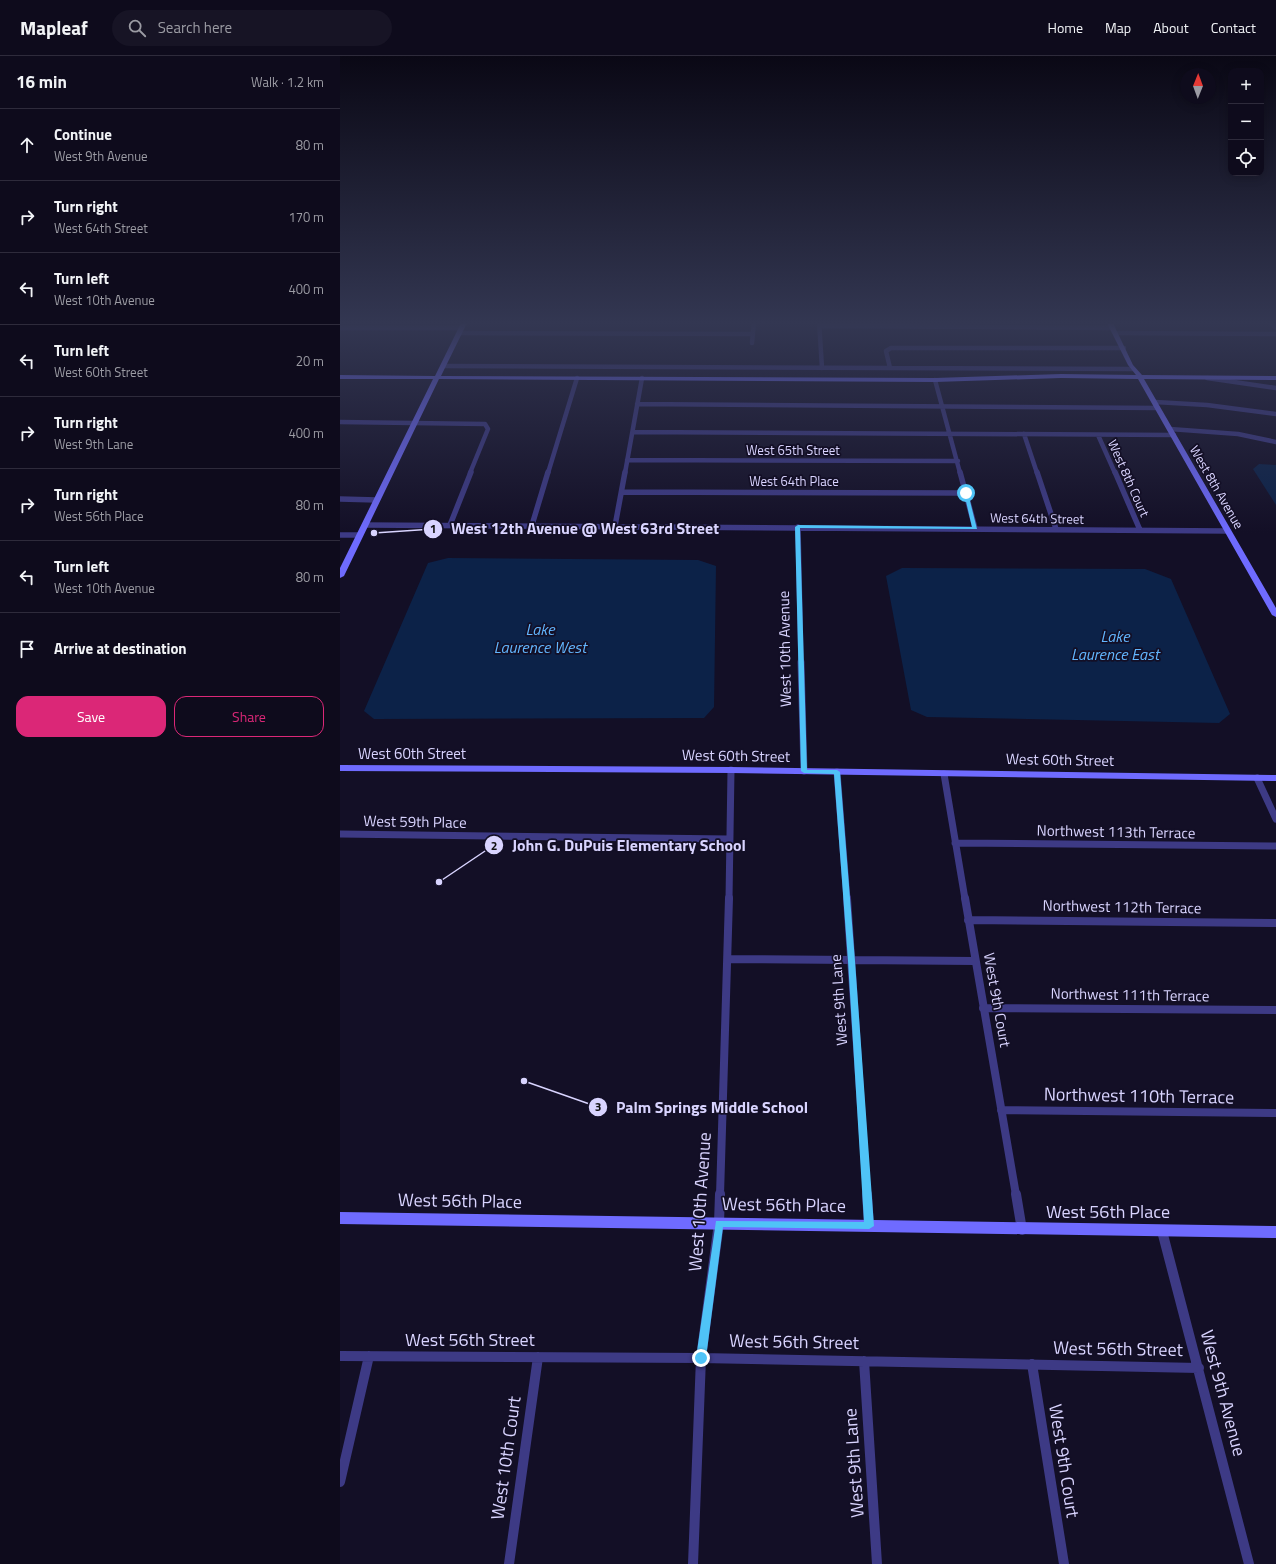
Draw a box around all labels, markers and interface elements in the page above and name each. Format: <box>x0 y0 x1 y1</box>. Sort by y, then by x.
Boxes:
search box <box>112 10 392 46</box>
text: Mapleaf <box>20 13 88 42</box>
text: Search here <box>158 16 232 39</box>
icon: search <box>126 17 148 39</box>
text: Home <box>1048 17 1083 38</box>
text: Map <box>1105 17 1131 38</box>
text: About <box>1153 17 1189 38</box>
text: Contact <box>1211 17 1256 38</box>
north arrow <box>1180 68 1216 104</box>
map controls <box>1228 68 1264 176</box>
button: + <box>1228 68 1264 104</box>
text: 16 min <box>16 69 67 95</box>
text: Walk · 1.2 km <box>251 72 324 92</box>
button: − <box>1228 104 1264 140</box>
text: Continue <box>54 123 112 146</box>
icon: ahead <box>16 134 38 156</box>
text: 80 m <box>296 135 324 155</box>
button: locate <box>1228 140 1264 176</box>
text: West 9th Avenue <box>54 146 148 166</box>
text: Turn right <box>54 195 118 218</box>
icon: right <box>16 206 38 228</box>
text: 170 m <box>288 207 324 227</box>
text: West 64th Street <box>54 218 148 238</box>
text: Turn left <box>54 267 109 290</box>
icon: left <box>16 278 38 300</box>
text: 400 m <box>288 279 324 299</box>
text: West 10th Avenue <box>54 290 155 310</box>
text: Turn left <box>54 339 109 362</box>
icon: left <box>16 350 38 372</box>
text: 20 m <box>296 351 324 371</box>
text: West 60th Street <box>54 362 148 382</box>
text: Turn right <box>54 411 118 434</box>
icon: right <box>16 422 38 444</box>
text: 400 m <box>288 423 324 443</box>
text: West 9th Lane <box>54 434 133 454</box>
street label: West 8th Court <box>1103 436 1155 520</box>
street label: West 65th Street <box>746 440 840 460</box>
street label: West 8th Avenue <box>1185 441 1249 533</box>
street label: West 64th Place <box>749 471 839 491</box>
text: Turn right <box>54 483 118 506</box>
route start <box>957 484 975 502</box>
icon: right <box>16 494 38 516</box>
text: 80 m <box>296 495 324 515</box>
text: West 56th Place <box>54 506 144 526</box>
street label: West 64th Street <box>990 507 1084 529</box>
callout: West 12th Avenue @ West 63rd Street <box>423 515 727 543</box>
text: West 12th Avenue @ West 63rd Street <box>451 516 719 540</box>
text: 1 <box>430 519 436 538</box>
text: Turn left <box>54 555 109 578</box>
icon: left <box>16 566 38 588</box>
text: 80 m <box>296 567 324 587</box>
text: West 10th Avenue <box>54 578 155 598</box>
street label: West 10th Avenue <box>772 591 797 707</box>
water label: Lake Laurence West <box>494 617 588 659</box>
water label: Lake Laurence East <box>1071 624 1161 666</box>
text: Arrive at destination <box>54 637 187 660</box>
icon: arrive <box>16 638 38 660</box>
button: Save <box>16 696 166 737</box>
button: Share <box>174 696 324 737</box>
street label: West 60th Street <box>358 742 467 765</box>
street label: West 60th Street <box>682 743 791 768</box>
street label: West 60th Street <box>1006 747 1115 772</box>
street label: West 59th Place <box>363 809 467 834</box>
street label: Northwest 113th Terrace <box>1036 819 1196 844</box>
callout: John G. DuPuis Elementary School <box>484 831 754 859</box>
text: John G. DuPuis Elementary School <box>512 833 746 857</box>
text: 2 <box>491 836 497 855</box>
street label: Northwest 112th Terrace <box>1042 894 1202 919</box>
street label: West 9th Court <box>978 951 1017 1050</box>
street label: West 9th Lane <box>824 954 853 1046</box>
street label: Northwest 111th Terrace <box>1050 982 1210 1007</box>
street label: Northwest 110th Terrace <box>1044 1080 1234 1111</box>
callout: Palm Springs Middle School <box>588 1093 816 1121</box>
text: Palm Springs Middle School <box>616 1095 808 1119</box>
text: 3 <box>595 1097 601 1116</box>
street label: West 10th Avenue <box>681 1131 718 1273</box>
street label: West 56th Place <box>398 1186 522 1215</box>
street label: West 56th Place <box>722 1190 846 1219</box>
street label: West 56th Place <box>1046 1198 1170 1225</box>
street label: West 56th Street <box>405 1326 536 1353</box>
street label: West 56th Street <box>729 1327 860 1356</box>
street label: West 9th Avenue <box>1194 1327 1253 1459</box>
street label: West 56th Street <box>1053 1334 1184 1363</box>
route end <box>692 1349 710 1367</box>
street label: West 10th Court <box>483 1394 528 1522</box>
street label: West 9th Court <box>1042 1402 1087 1520</box>
street label: West 9th Lane <box>836 1407 871 1519</box>

